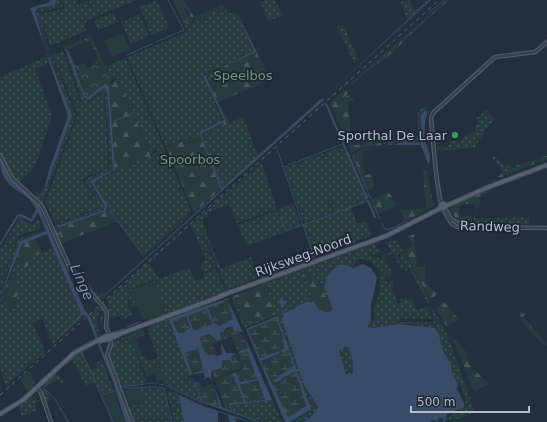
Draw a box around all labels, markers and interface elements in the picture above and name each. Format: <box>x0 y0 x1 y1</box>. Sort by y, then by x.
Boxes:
park label: Speelbos <box>213 68 273 83</box>
place label: Sporthal De Laar <box>337 128 448 143</box>
marker: Sporthal De Laar <box>450 130 460 140</box>
park label: Spoorbos <box>160 152 221 167</box>
street label: Randweg <box>460 218 520 235</box>
street label: Rijksweg-Noord <box>253 231 353 280</box>
water label: Linge <box>67 261 97 303</box>
scale bar <box>411 388 529 414</box>
text: 500 m <box>417 395 455 409</box>

